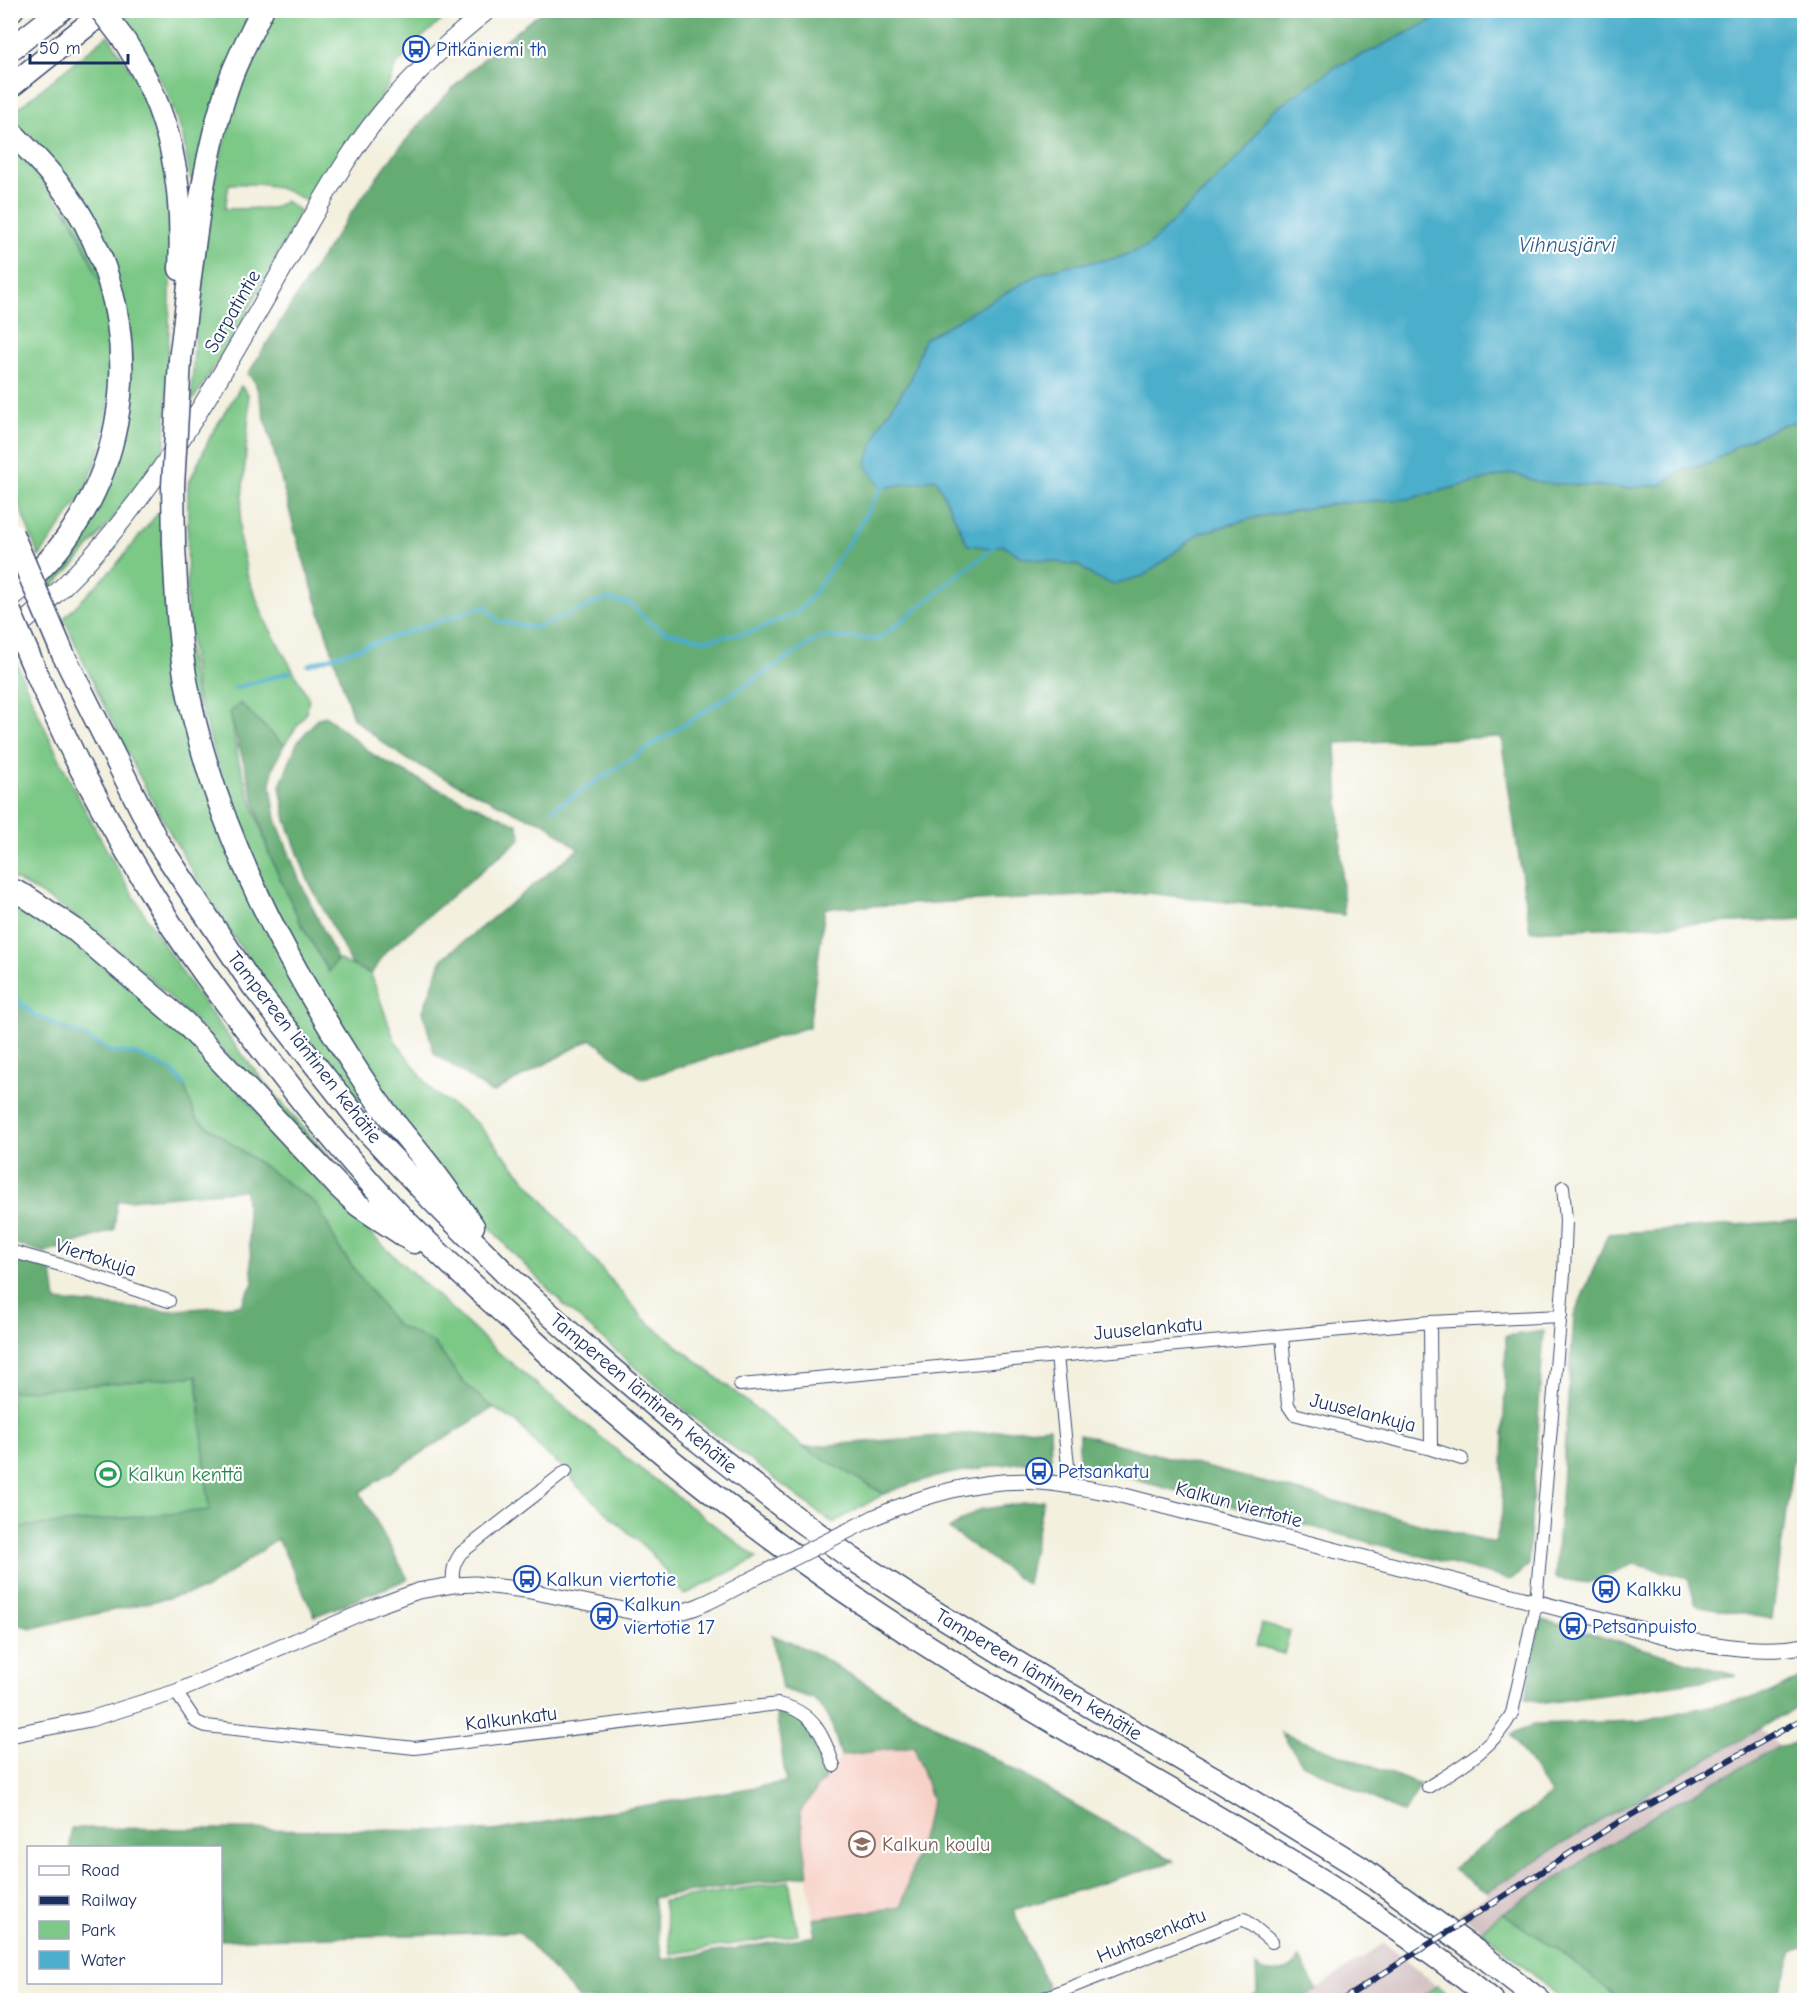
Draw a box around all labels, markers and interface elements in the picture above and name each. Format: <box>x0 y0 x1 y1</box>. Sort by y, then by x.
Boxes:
scale bar <box>30 27 128 65</box>
bus stop icon: Pitkäniemi th <box>401 34 431 64</box>
text: 50 m <box>39 38 81 59</box>
place label: Pitkäniemi th <box>436 38 547 61</box>
water label: Vihnusjärvi <box>1519 233 1616 257</box>
street label: Sarpatintie <box>200 266 265 357</box>
street label: Tampereen läntinen kehätie <box>223 947 387 1148</box>
street label: Viertokuja <box>52 1234 139 1281</box>
street label: Tampereen läntinen kehätie <box>546 1308 742 1478</box>
street label: Juuselankatu <box>1093 1312 1203 1345</box>
street label: Juuselankuja <box>1307 1388 1418 1437</box>
bus stop icon: Petsankatu <box>1024 1456 1054 1486</box>
sports icon: Kalkun kenttä <box>93 1459 123 1489</box>
place label: Petsankatu <box>1058 1460 1149 1483</box>
place label: Kalkun kenttä <box>128 1463 243 1486</box>
street label: Kalkun viertotie <box>1173 1477 1305 1532</box>
bus stop icon: Kalkun viertotie <box>512 1564 542 1594</box>
place label: Kalkun viertotie <box>546 1568 676 1591</box>
bus stop icon: Kalkku <box>1591 1574 1621 1604</box>
place label: Kalkku <box>1626 1578 1681 1601</box>
place label: Kalkun viertotie 17 <box>623 1593 715 1639</box>
bus stop icon: Kalkun viertotie 17 <box>589 1601 619 1631</box>
street label: Tampereen läntinen kehätie <box>931 1604 1146 1745</box>
bus stop icon: Petsanpuisto <box>1558 1611 1588 1641</box>
place label: Petsanpuisto <box>1592 1615 1697 1638</box>
street label: Kalkunkatu <box>464 1701 558 1736</box>
school or university icon: Kalkun koulu <box>847 1829 877 1859</box>
place label: Kalkun koulu <box>882 1833 990 1856</box>
legend <box>27 1846 222 1984</box>
text: Road <box>81 1860 120 1881</box>
text: Railway <box>81 1890 138 1911</box>
street label: Huhtasenkatu <box>1093 1903 1209 1968</box>
text: Park <box>81 1920 116 1941</box>
text: Water <box>81 1950 126 1971</box>

